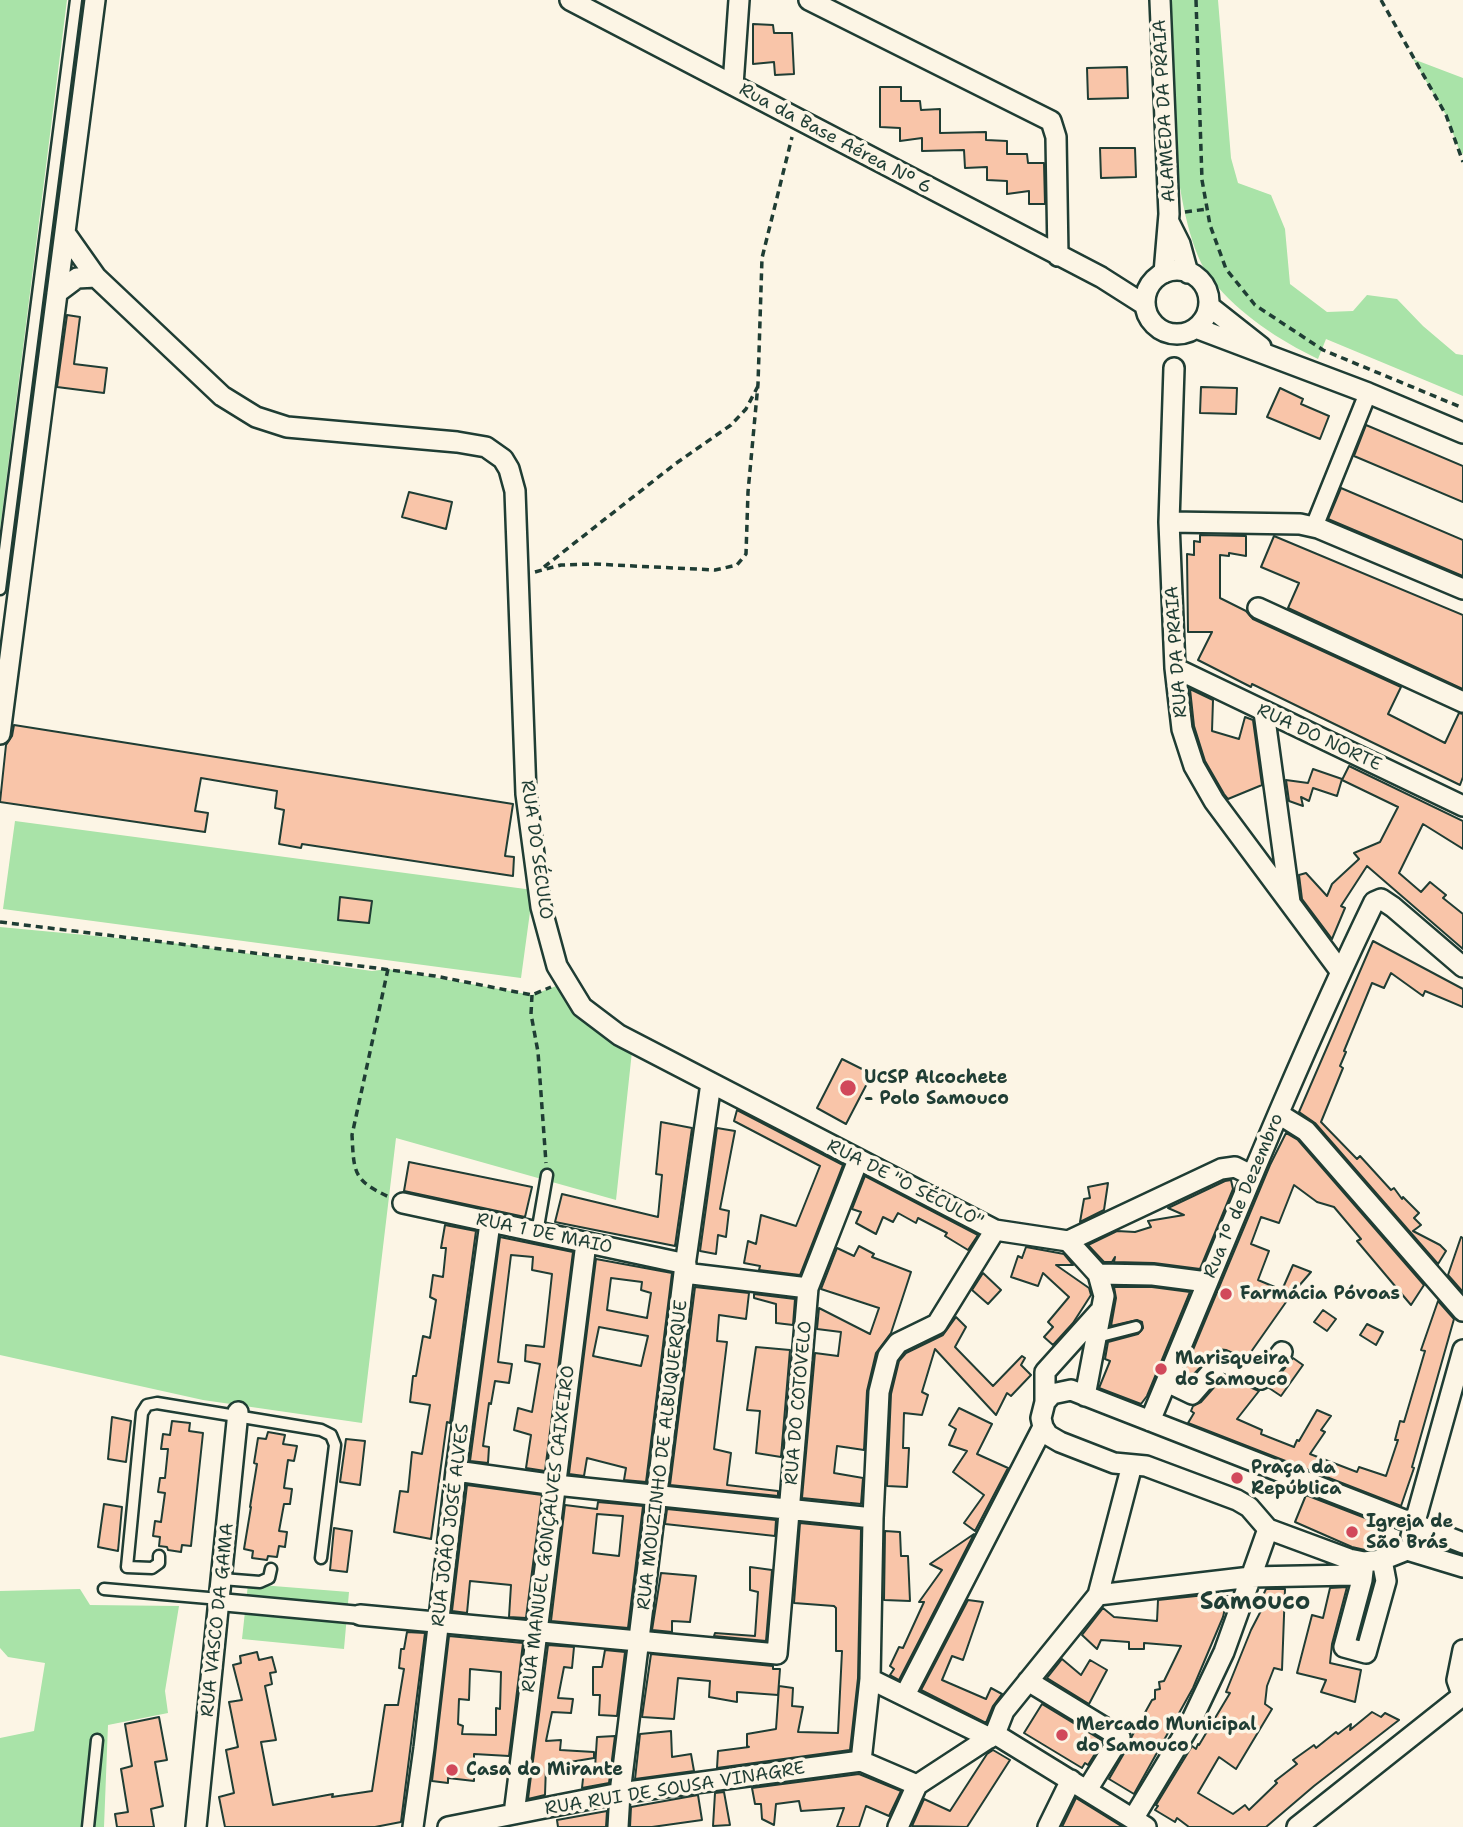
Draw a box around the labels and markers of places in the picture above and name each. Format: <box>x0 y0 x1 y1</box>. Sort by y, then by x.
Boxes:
place label: UCSP Alcochete - Polo Samouco <box>864 1067 1009 1110</box>
marker: UCSP Alcochete - Polo Samouco <box>838 1078 858 1098</box>
place label: Farmácia Póvoas <box>1240 1283 1400 1305</box>
marker: Farmácia Póvoas <box>1218 1286 1234 1302</box>
place label: Marisqueira do Samouco <box>1175 1348 1290 1390</box>
marker: Marisqueira do Samouco <box>1153 1361 1169 1377</box>
place label: Praça da República <box>1251 1457 1342 1500</box>
marker: Praça da República <box>1229 1470 1245 1486</box>
place label: Igreja de São Brás <box>1366 1511 1453 1554</box>
marker: Igreja de São Brás <box>1344 1524 1360 1540</box>
place label: Mercado Municipal do Samouco <box>1076 1714 1257 1756</box>
marker: Mercado Municipal do Samouco <box>1054 1727 1070 1743</box>
place label: Casa do Mirante <box>466 1759 623 1781</box>
marker: Casa do Mirante <box>444 1762 460 1778</box>

